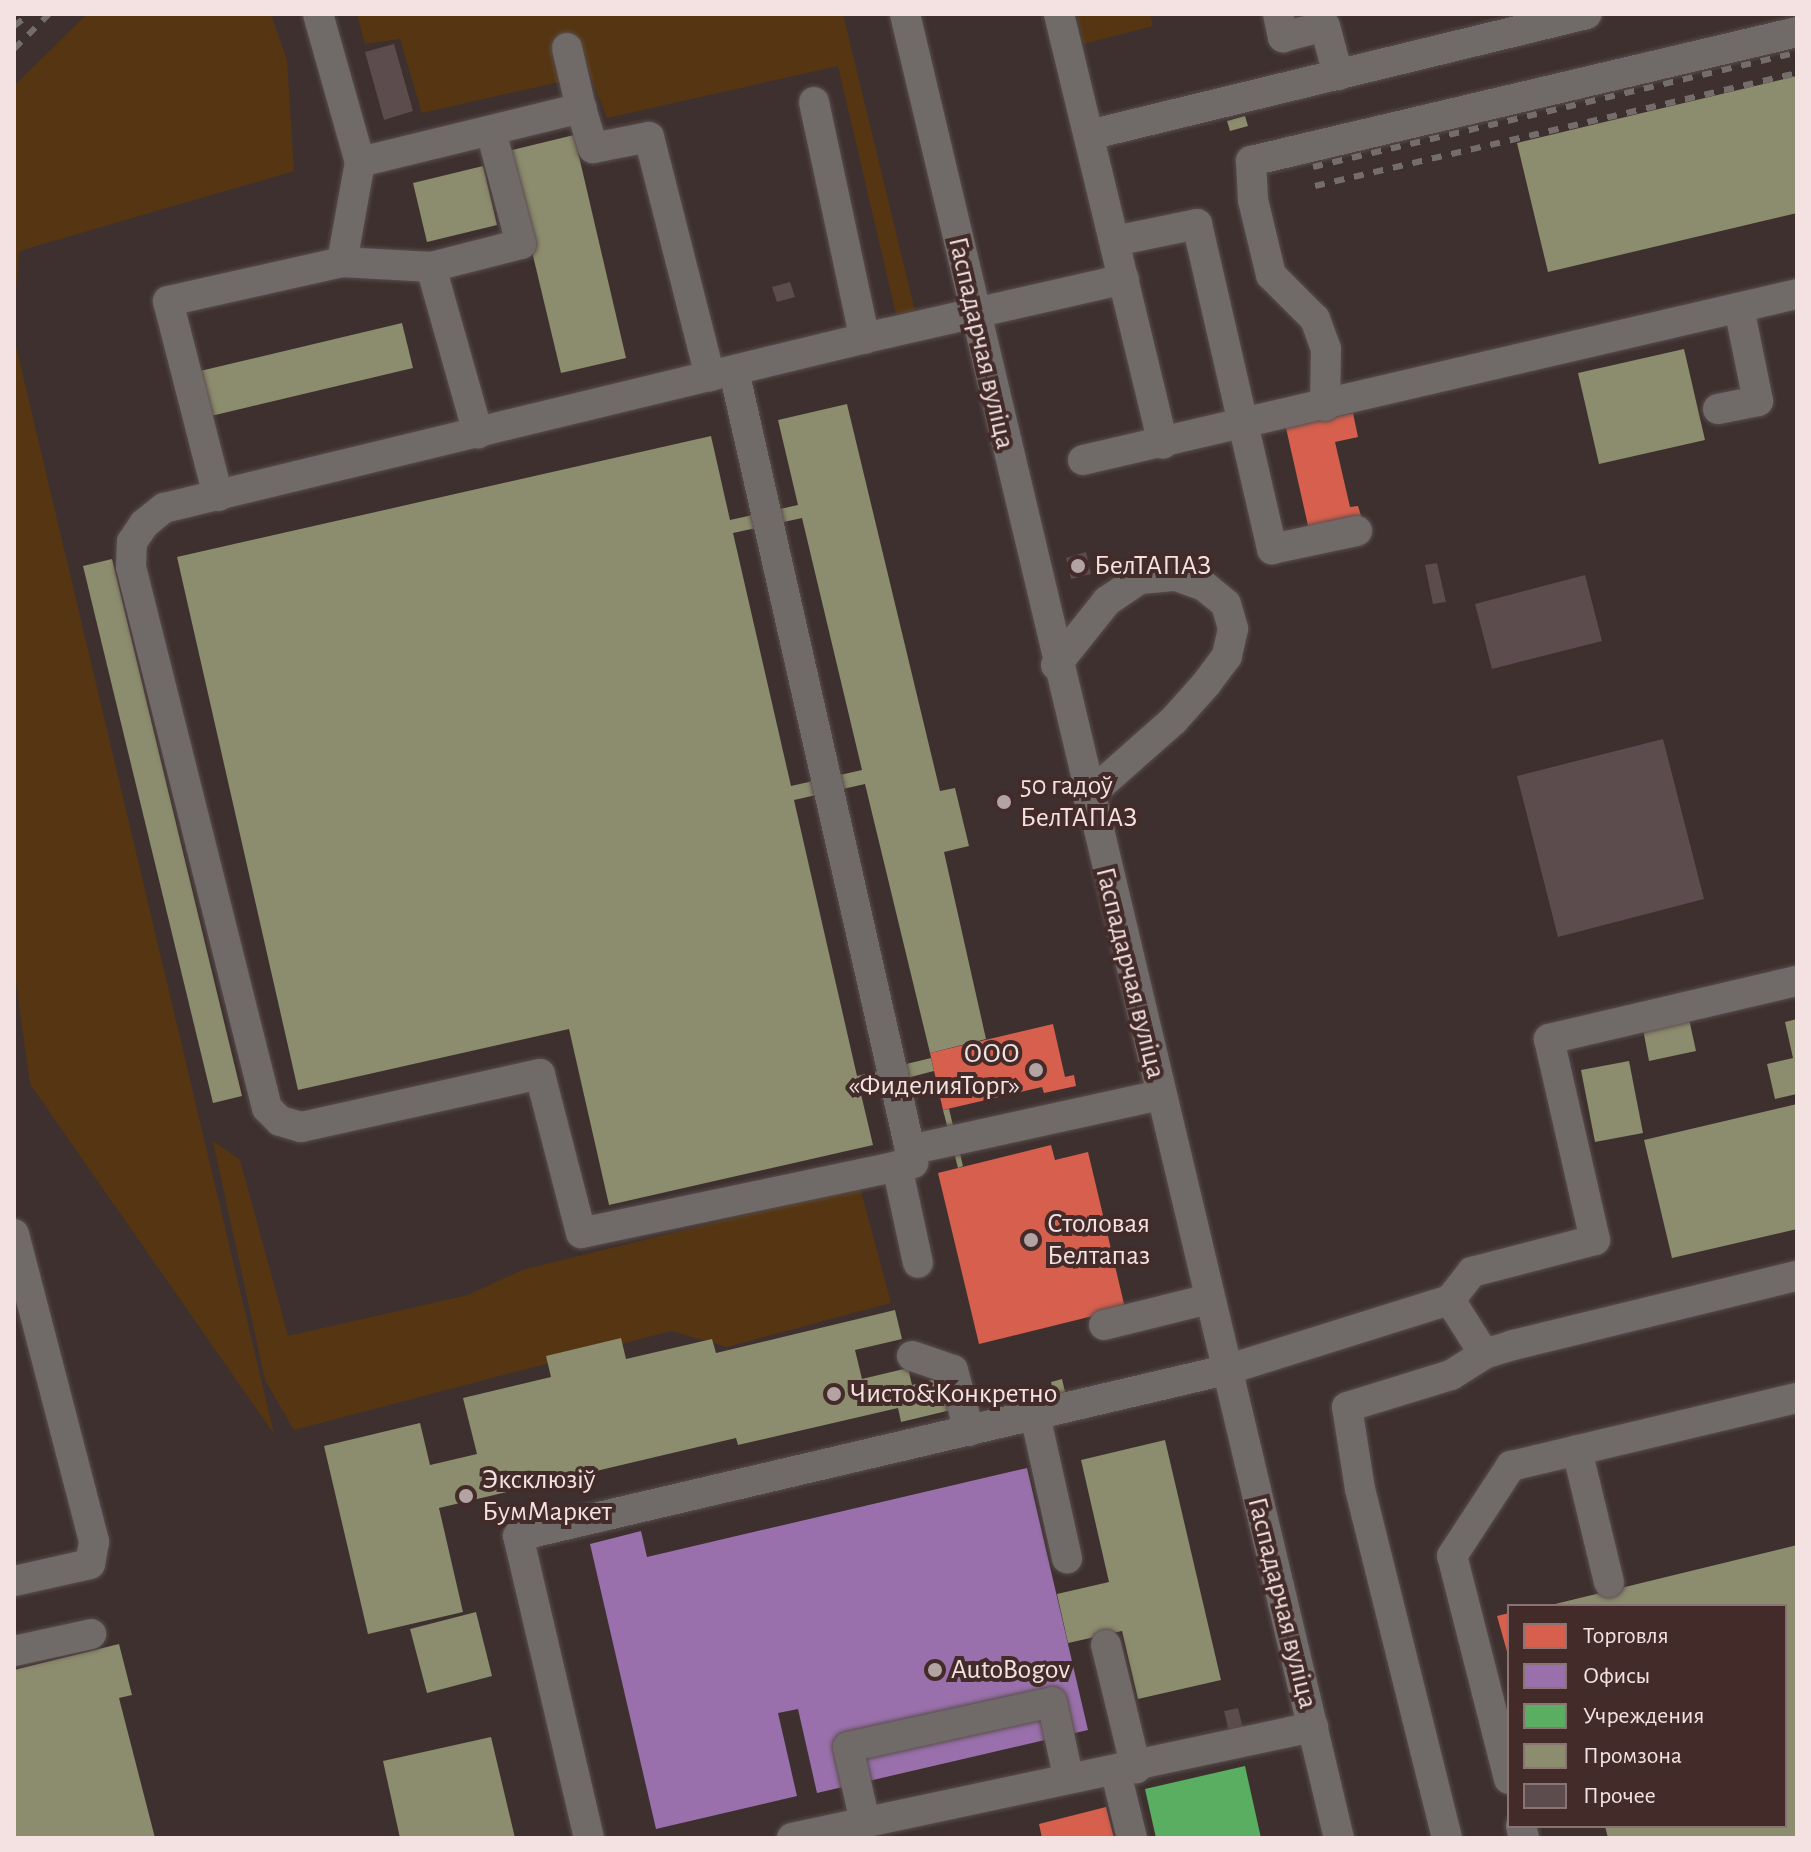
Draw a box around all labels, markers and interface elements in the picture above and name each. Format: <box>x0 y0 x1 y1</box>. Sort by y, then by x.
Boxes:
street label: Гаспадарчая вуліца <box>940 234 1022 452</box>
place label: БелТАПАЗ <box>1094 549 1212 583</box>
marker: БелТАПАЗ <box>1069 557 1087 575</box>
place label: 50 гадоў БелТАПАЗ <box>1020 769 1138 835</box>
marker: 50 гадоў БелТАПАЗ <box>995 793 1013 811</box>
street label: Гаспадарчая вуліца <box>1087 864 1173 1082</box>
place label: ООО «ФиделияТорг» <box>848 1037 1020 1103</box>
marker: ООО «ФиделияТорг» <box>1027 1061 1045 1079</box>
place label: Столовая Белтапаз <box>1047 1207 1150 1273</box>
marker: Столовая Белтапаз <box>1022 1231 1040 1249</box>
place label: Чисто&Конкретно <box>850 1377 1057 1411</box>
marker: Чисто&Конкретно <box>825 1385 843 1403</box>
place label: Эксклюзіў БумМаркет <box>482 1463 612 1529</box>
marker: Эксклюзіў БумМаркет <box>457 1487 475 1505</box>
street label: Гаспадарчая вуліца <box>1239 1494 1325 1712</box>
legend <box>1507 1604 1787 1828</box>
text: Торговля <box>1583 1624 1669 1648</box>
place label: AutoBogov <box>951 1653 1070 1687</box>
marker: AutoBogov <box>926 1661 944 1679</box>
text: Офисы <box>1583 1664 1650 1688</box>
text: Учреждения <box>1583 1704 1705 1728</box>
text: Промзона <box>1583 1744 1682 1768</box>
text: Прочее <box>1583 1784 1656 1808</box>

